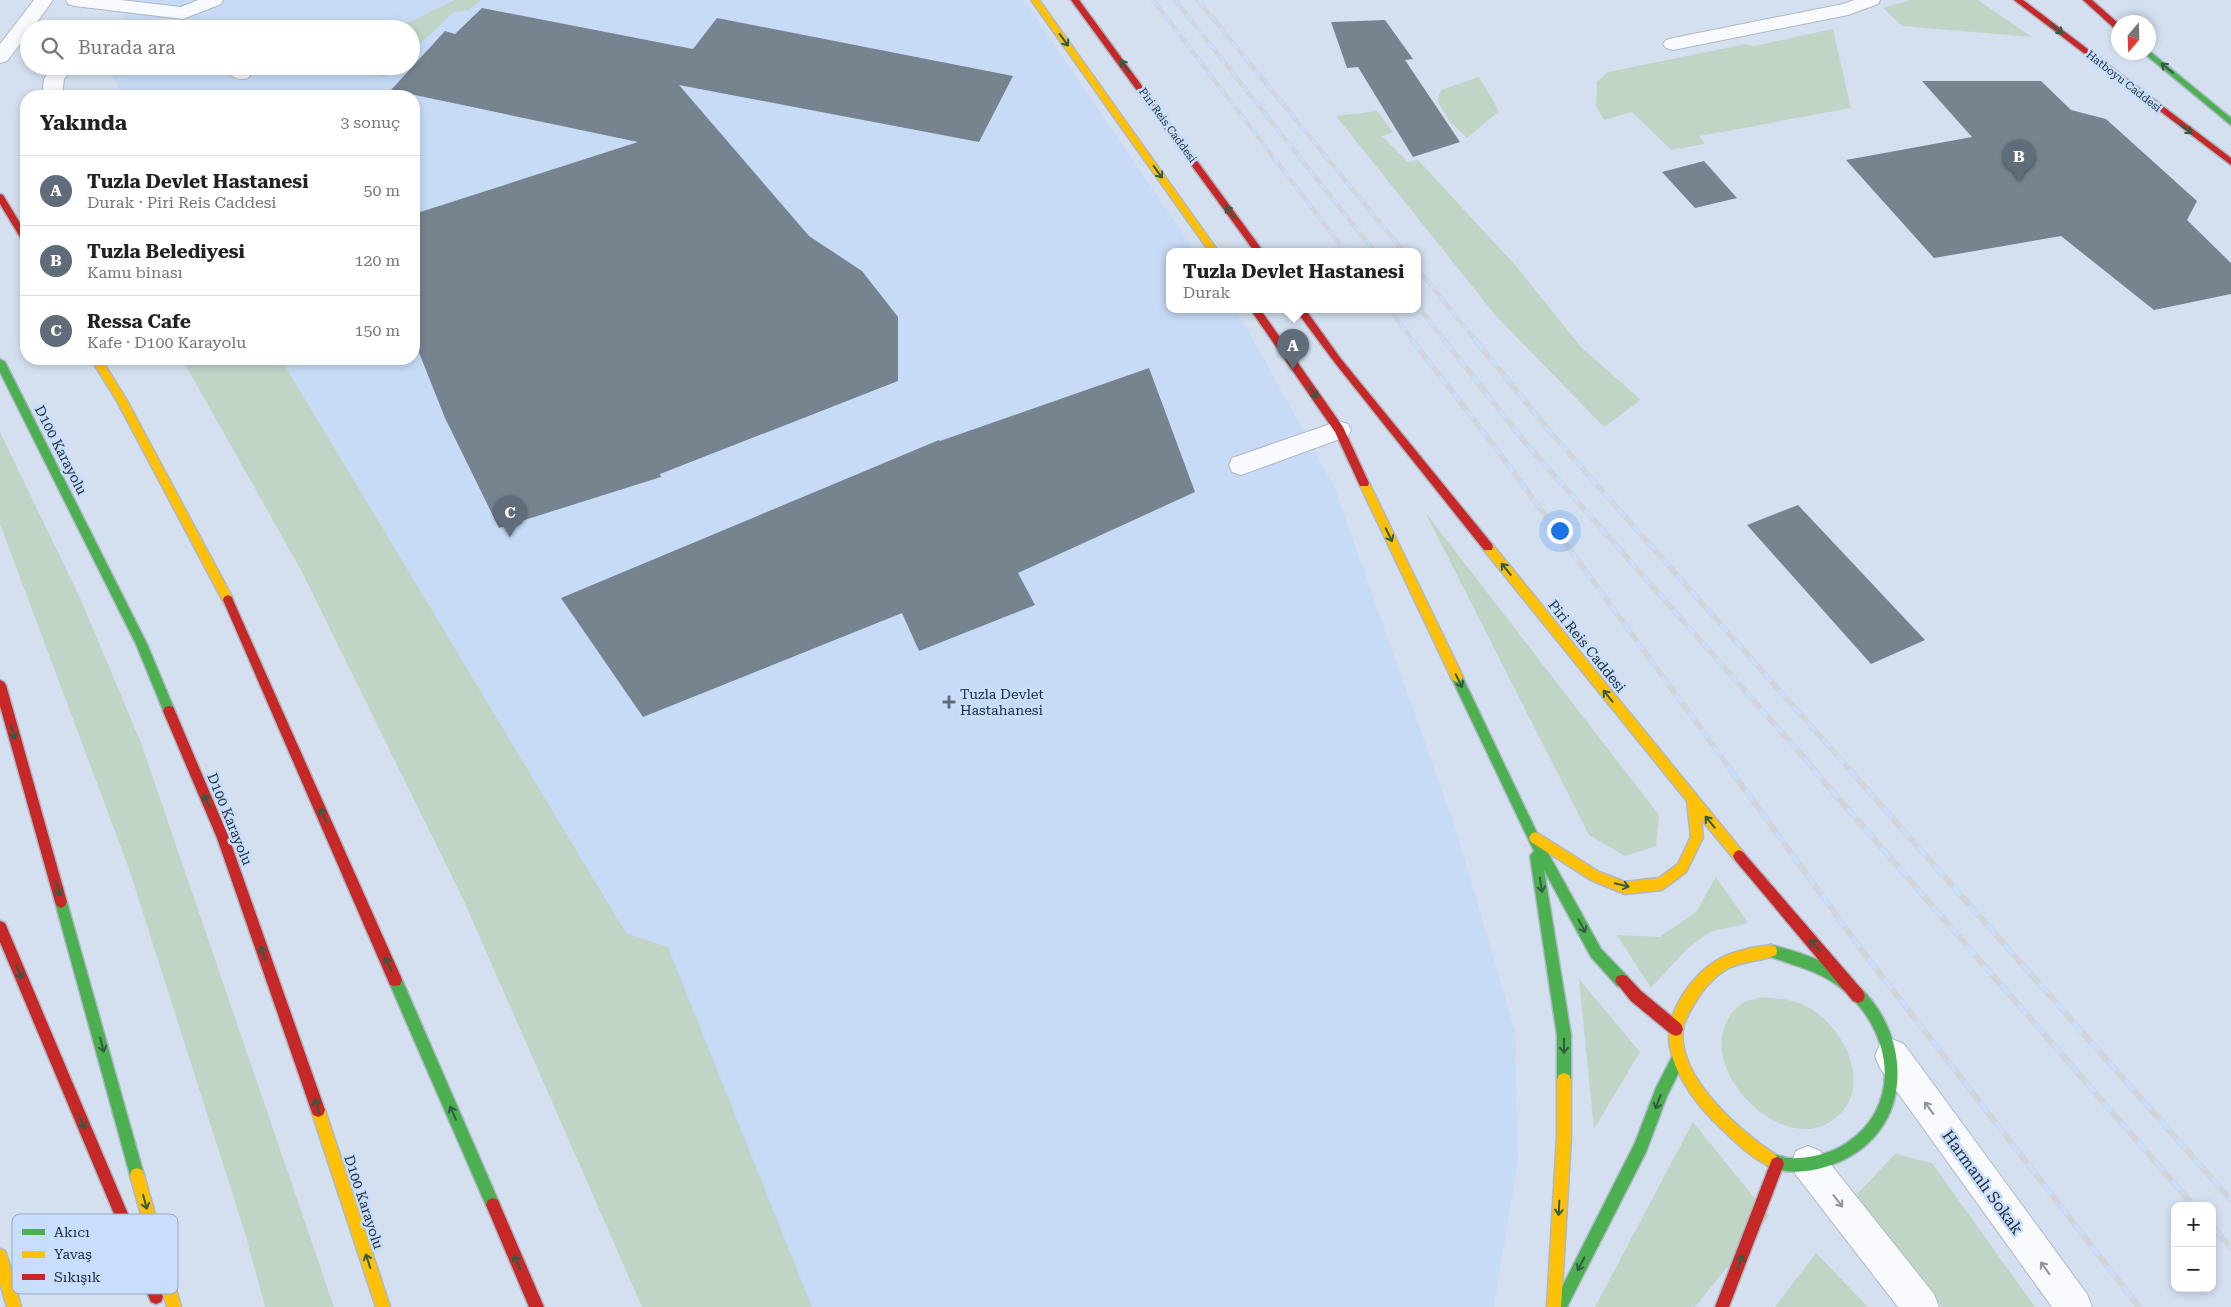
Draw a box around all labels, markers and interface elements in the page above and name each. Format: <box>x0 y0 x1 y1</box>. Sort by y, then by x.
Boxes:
north arrow <box>2111 15 2156 60</box>
search box <box>20 20 420 75</box>
one-way arrow <box>2050 24 2063 35</box>
one-way arrow <box>1059 33 1069 47</box>
icon: search <box>38 34 66 62</box>
text: Burada ara <box>78 36 176 59</box>
street label: Hatboyu Caddesi <box>2084 48 2164 115</box>
one-way arrow <box>1119 60 1130 73</box>
one-way arrow <box>2160 62 2173 74</box>
street label: Piri Reis Caddesi <box>1136 85 1199 166</box>
text: Yakında <box>40 111 127 135</box>
text: 3 sonuç <box>341 113 400 132</box>
one-way arrow <box>2179 123 2192 134</box>
pin: B <box>2003 140 2035 181</box>
one-way arrow <box>1153 165 1163 179</box>
text: Tuzla Devlet Hastanesi <box>87 170 308 193</box>
text: A <box>50 181 62 200</box>
text: 50 m <box>363 181 400 200</box>
text: Durak · Piri Reis Caddesi <box>87 193 276 212</box>
one-way arrow <box>1225 205 1235 219</box>
text: Tuzla Belediyesi <box>87 240 245 263</box>
popup <box>1166 248 1421 313</box>
text: B <box>50 251 62 270</box>
text: 120 m <box>354 251 400 270</box>
text: Tuzla Devlet Hastanesi <box>1183 260 1404 283</box>
text: Kamu binası <box>87 263 183 282</box>
text: Durak <box>1183 283 1230 302</box>
text: Ressa Cafe <box>87 310 191 333</box>
text: C <box>50 321 62 340</box>
text: 150 m <box>354 321 400 340</box>
pin: A <box>1277 329 1309 370</box>
text: Kafe · D100 Karayolu <box>87 333 246 352</box>
one-way arrow <box>1308 385 1318 399</box>
street label: D100 Karayolu <box>32 403 90 498</box>
pin: C <box>494 496 526 537</box>
your location <box>1547 518 1573 544</box>
one-way arrow <box>1384 527 1394 542</box>
one-way arrow <box>1500 563 1511 576</box>
street label: Piri Reis Caddesi <box>1545 597 1629 696</box>
one-way arrow <box>1455 673 1464 688</box>
place label: Tuzla Devlet Hastahanesi <box>960 686 1044 718</box>
one-way arrow <box>1602 689 1613 702</box>
marker: Tuzla Devlet Hastahanesi <box>942 695 956 709</box>
one-way arrow <box>9 724 19 740</box>
street label: D100 Karayolu <box>204 771 256 868</box>
one-way arrow <box>202 793 211 808</box>
one-way arrow <box>317 808 327 823</box>
one-way arrow <box>1705 815 1716 828</box>
one-way arrow <box>1536 877 1546 893</box>
one-way arrow <box>53 880 63 896</box>
one-way arrow <box>1613 881 1629 890</box>
one-way arrow <box>1577 919 1587 934</box>
one-way arrow <box>1810 939 1821 952</box>
one-way arrow <box>258 946 267 961</box>
one-way arrow <box>382 957 392 972</box>
one-way arrow <box>15 964 24 979</box>
one-way arrow <box>97 1037 107 1053</box>
one-way arrow <box>1559 1038 1569 1054</box>
one-way arrow <box>1653 1094 1662 1109</box>
one-way arrow <box>312 1099 321 1115</box>
one-way arrow <box>1924 1101 1934 1115</box>
one-way arrow <box>447 1106 457 1121</box>
one-way arrow <box>78 1114 88 1129</box>
street label: Harmanlı Sokak <box>1938 1126 2027 1238</box>
street label: D100 Karayolu <box>341 1153 387 1251</box>
one-way arrow <box>141 1193 150 1209</box>
one-way arrow <box>1832 1195 1843 1208</box>
one-way arrow <box>1555 1200 1564 1216</box>
map controls <box>2171 1202 2216 1292</box>
button: + <box>2171 1202 2216 1247</box>
legend <box>12 1214 178 1294</box>
text: Akıcı <box>54 1224 90 1240</box>
text: Yavaş <box>54 1246 92 1262</box>
button: − <box>2171 1247 2216 1292</box>
one-way arrow <box>362 1253 372 1269</box>
one-way arrow <box>1736 1254 1745 1269</box>
one-way arrow <box>512 1255 522 1270</box>
one-way arrow <box>1576 1257 1586 1272</box>
one-way arrow <box>2040 1261 2051 1275</box>
text: Sıkışık <box>54 1269 101 1285</box>

